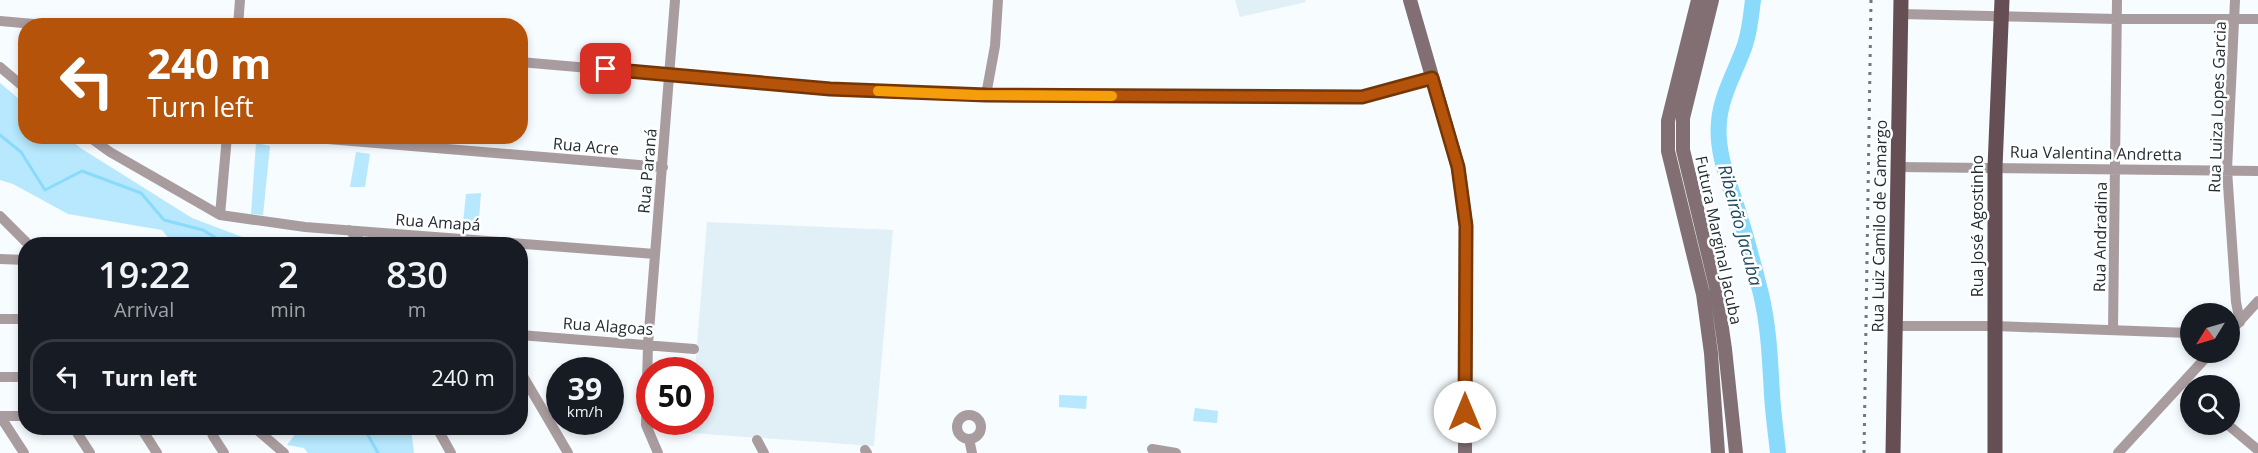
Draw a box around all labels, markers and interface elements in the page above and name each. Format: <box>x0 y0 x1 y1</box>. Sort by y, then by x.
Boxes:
street label: Rua Luiza Lopes Garcia <box>2203 21 2231 193</box>
text: 240 m <box>147 34 271 91</box>
icon: left <box>48 42 126 120</box>
pin <box>580 43 631 94</box>
icon: arrive <box>589 52 622 85</box>
text: Turn left <box>147 88 254 125</box>
street label: Rua Luiz Camilo de Camargo <box>1866 119 1892 333</box>
street label: Rua Paraná <box>632 128 662 214</box>
street label: Rua Acre <box>552 132 620 160</box>
street label: Rua Valentina Andretta <box>2010 140 2182 166</box>
street label: Futura Marginal Jacuba <box>1690 154 1748 326</box>
street label: Rua José Agostinho <box>1966 155 1988 297</box>
water label: Ribeirão Jacuba <box>1713 162 1769 288</box>
street label: Rua Andradina <box>2088 182 2112 292</box>
street label: Rua Amapá <box>395 208 481 236</box>
text: 19:22 <box>98 250 190 299</box>
text: 2 <box>278 250 299 299</box>
text: 830 <box>386 250 448 299</box>
text: Arrival <box>114 296 174 323</box>
text: min <box>270 296 306 323</box>
text: m <box>408 296 426 323</box>
north arrow <box>2180 303 2240 363</box>
map controls <box>2180 303 2240 435</box>
street label: Rua Alagoas <box>562 312 654 340</box>
speed limit sign: 50 <box>636 357 714 435</box>
icon: left <box>51 360 84 393</box>
text: Turn left <box>102 362 197 392</box>
text: 240 m <box>431 362 495 392</box>
text: 39 <box>568 368 602 409</box>
button: search <box>2180 375 2240 435</box>
position arrow <box>1433 380 1497 444</box>
text: km/h <box>567 401 603 421</box>

